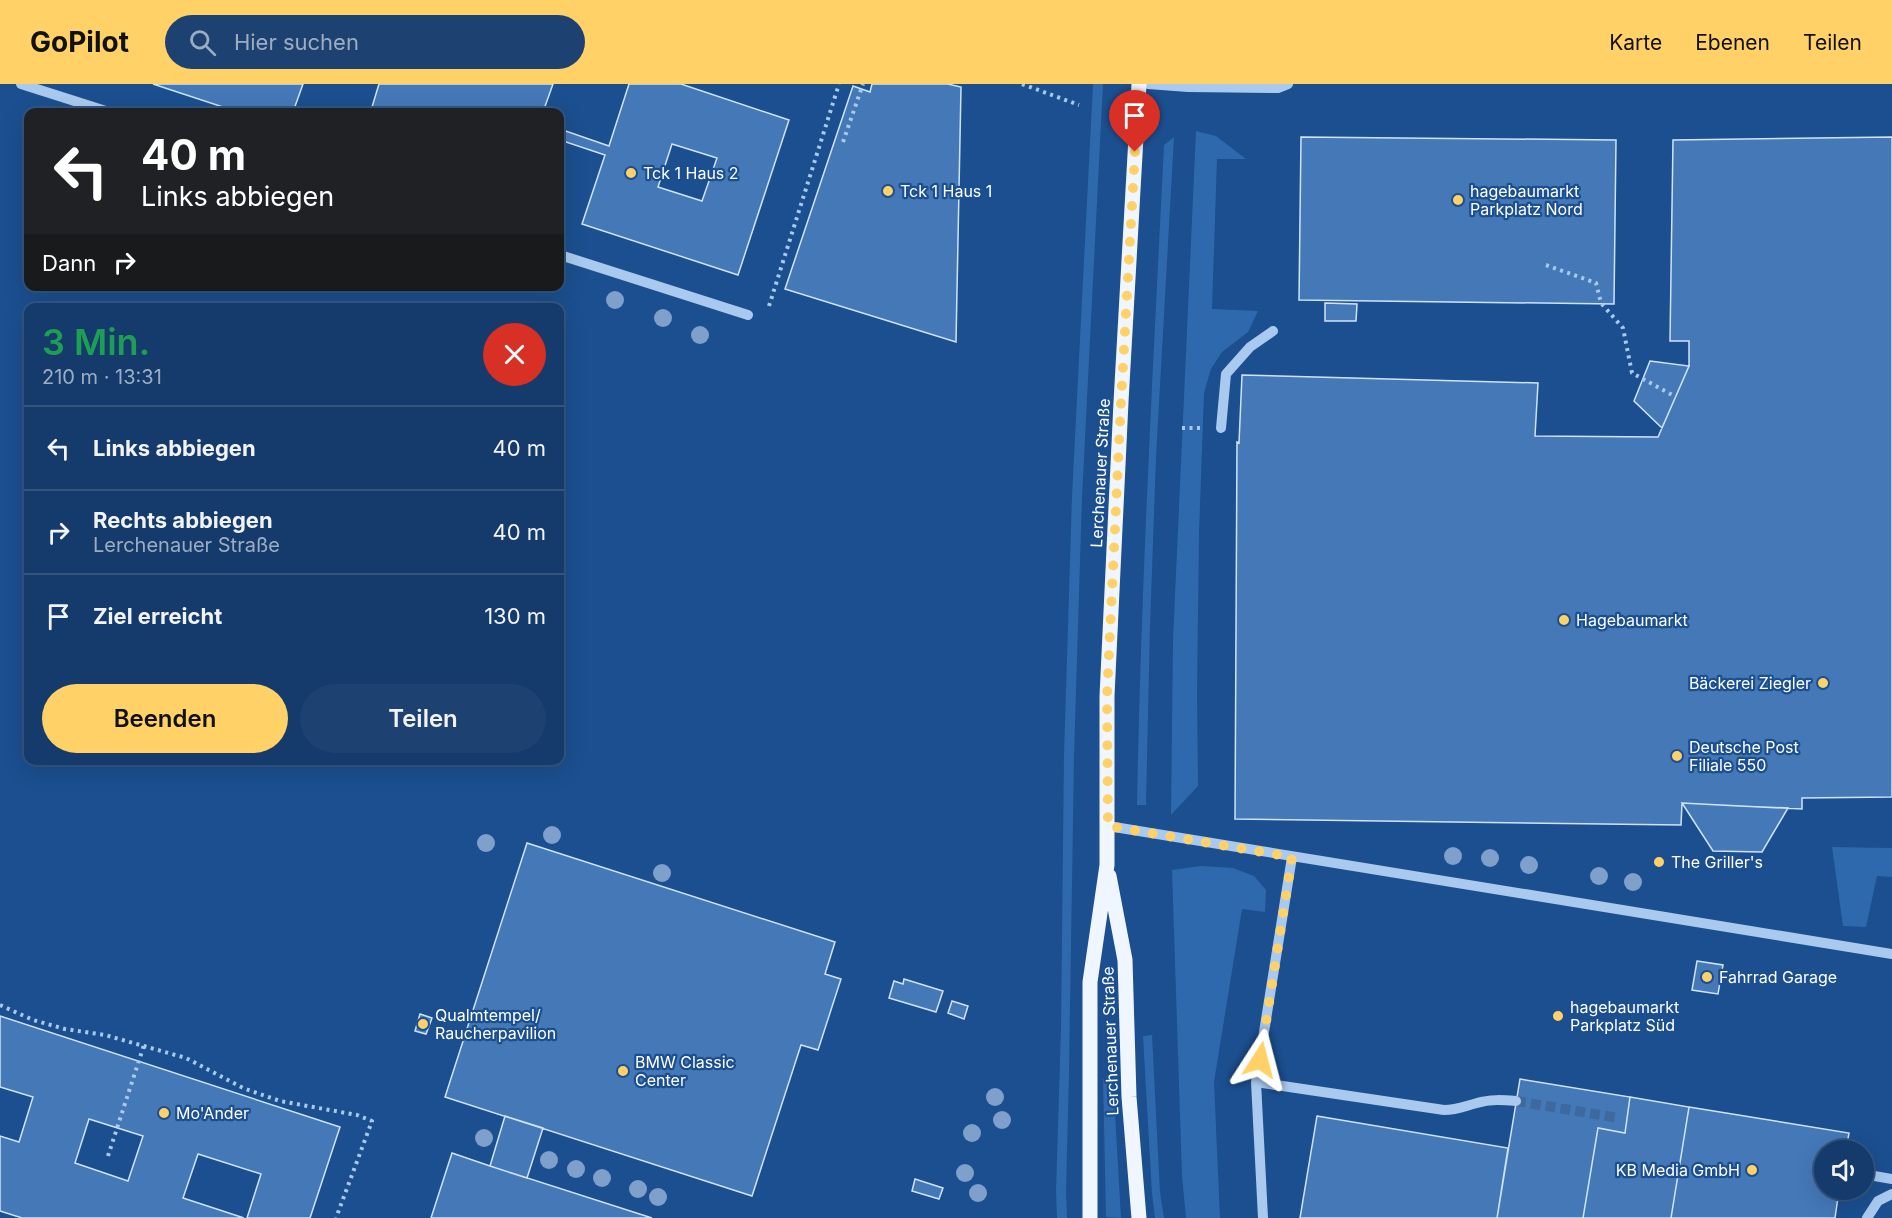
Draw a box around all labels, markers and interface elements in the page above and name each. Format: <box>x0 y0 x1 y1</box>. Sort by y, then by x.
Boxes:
search box <box>165 15 585 69</box>
text: GoPilot <box>30 25 129 59</box>
icon: search <box>186 26 219 59</box>
text: Hier suchen <box>234 29 359 55</box>
text: Karte <box>1609 30 1662 55</box>
text: Ebenen <box>1695 30 1770 55</box>
text: Teilen <box>1803 30 1862 55</box>
pin <box>1109 90 1160 152</box>
icon: arrive <box>1118 99 1151 132</box>
text: 40 m <box>141 129 246 180</box>
icon: left <box>42 132 120 210</box>
place label: Tck 1 Haus 2 <box>643 163 739 183</box>
marker: Tck 1 Haus 2 <box>624 166 638 180</box>
text: Links abbiegen <box>141 180 334 213</box>
place label: Tck 1 Haus 1 <box>900 181 992 201</box>
place label: hagebaumarkt Parkplatz Nord <box>1470 181 1583 219</box>
marker: Tck 1 Haus 1 <box>881 184 895 198</box>
marker: hagebaumarkt Parkplatz Nord <box>1451 193 1465 207</box>
icon: right <box>108 246 141 279</box>
text: Dann <box>42 250 96 276</box>
text: 3 Min. <box>42 320 150 364</box>
button: close <box>483 323 546 386</box>
text: 210 m · 13:31 <box>42 365 162 389</box>
street label: Lerchenauer Straße <box>1086 398 1114 548</box>
icon: left <box>42 432 75 465</box>
text: Links abbiegen <box>93 435 256 461</box>
text: 40 m <box>492 435 546 461</box>
text: Rechts abbiegen <box>93 507 273 533</box>
icon: right <box>42 516 75 549</box>
text: 40 m <box>492 519 546 545</box>
text: Lerchenauer Straße <box>93 533 280 557</box>
icon: arrive <box>42 600 75 633</box>
text: Ziel erreicht <box>93 603 222 629</box>
text: 130 m <box>484 603 546 629</box>
place label: Hagebaumarkt <box>1576 610 1688 630</box>
marker: Hagebaumarkt <box>1557 613 1571 627</box>
place label: Bäckerei Ziegler <box>1689 673 1811 693</box>
marker: Bäckerei Ziegler <box>1816 676 1830 690</box>
button: Beenden <box>42 684 288 753</box>
button: Teilen <box>300 684 546 753</box>
place label: Deutsche Post Filiale 550 <box>1689 737 1799 775</box>
marker: Deutsche Post Filiale 550 <box>1670 749 1684 763</box>
place label: The Griller's <box>1671 852 1763 872</box>
marker: The Griller's <box>1652 855 1666 869</box>
street label: Lerchenauer Straße <box>1097 966 1123 1116</box>
place label: Fahrrad Garage <box>1719 967 1837 987</box>
marker: Fahrrad Garage <box>1700 970 1714 984</box>
place label: hagebaumarkt Parkplatz Süd <box>1570 997 1679 1035</box>
place label: Qualmtempel/ Raucherpavilion <box>435 1005 556 1043</box>
marker: hagebaumarkt Parkplatz Süd <box>1551 1009 1565 1023</box>
marker: Qualmtempel/ Raucherpavilion <box>416 1017 430 1031</box>
position arrow <box>1228 1028 1292 1092</box>
place label: BMW Classic Center <box>635 1052 735 1090</box>
marker: BMW Classic Center <box>616 1064 630 1078</box>
place label: Mo'Ander <box>176 1103 249 1123</box>
marker: Mo'Ander <box>157 1106 171 1120</box>
map controls <box>1814 1140 1874 1200</box>
button: sound <box>1814 1140 1874 1200</box>
place label: KB Media GmbH <box>1616 1160 1740 1180</box>
marker: KB Media GmbH <box>1745 1163 1759 1177</box>

